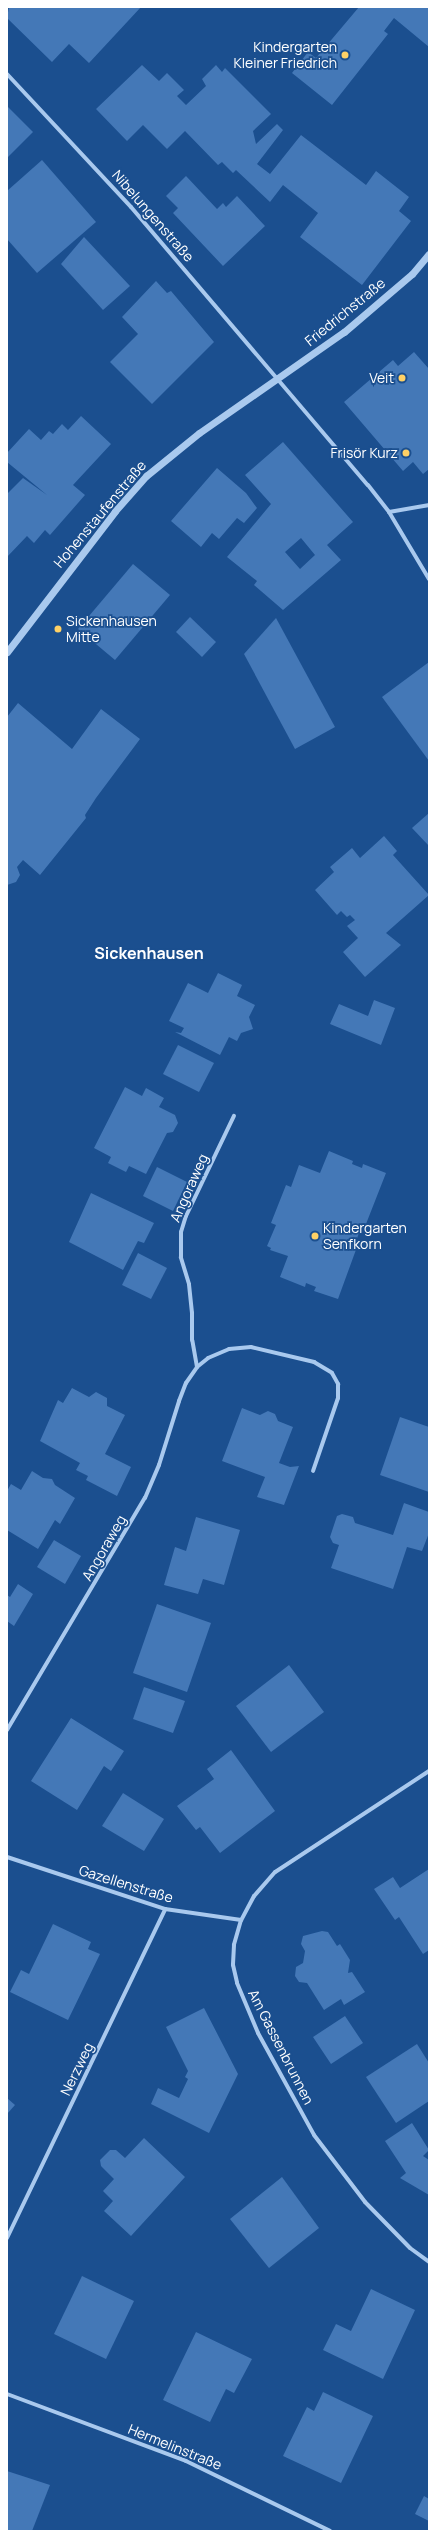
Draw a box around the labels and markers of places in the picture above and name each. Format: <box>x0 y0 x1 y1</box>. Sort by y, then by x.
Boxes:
place label: Kindergarten Kleiner Friedrich <box>233 39 337 72</box>
marker: Kindergarten Kleiner Friedrich <box>340 50 350 60</box>
place label: Veit <box>369 370 394 386</box>
marker: Veit <box>397 373 407 383</box>
place label: Frisör Kurz <box>331 445 398 461</box>
marker: Frisör Kurz <box>401 448 411 458</box>
place label: Sickenhausen Mitte <box>66 613 157 646</box>
marker: Sickenhausen Mitte <box>53 624 63 634</box>
place label: Kindergarten Senfkorn <box>323 1220 407 1252</box>
marker: Kindergarten Senfkorn <box>310 1231 320 1241</box>

